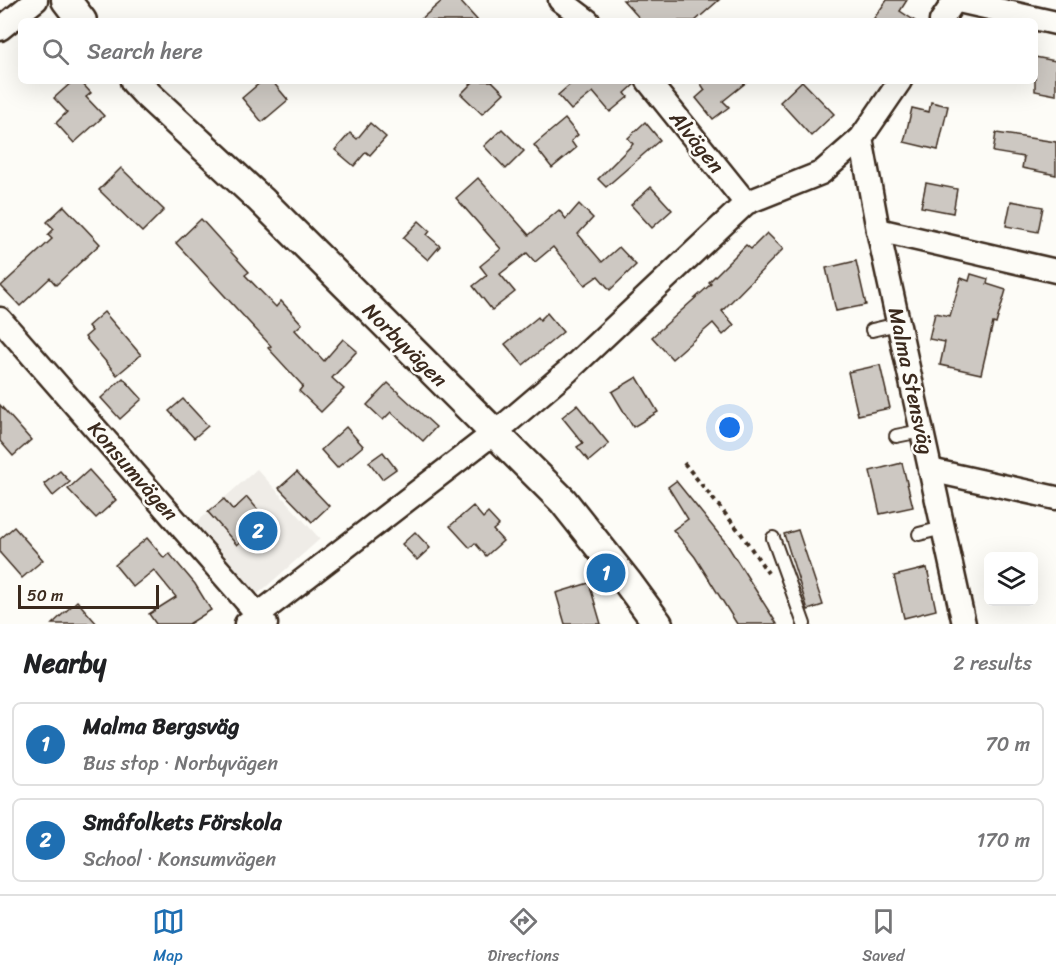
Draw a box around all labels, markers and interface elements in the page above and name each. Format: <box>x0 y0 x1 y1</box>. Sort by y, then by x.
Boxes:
search box <box>18 18 1038 84</box>
text: Search here <box>87 32 203 71</box>
icon: search <box>39 35 72 68</box>
street label: Alvägen <box>659 101 735 182</box>
street label: Norbyvägen <box>353 293 457 397</box>
street label: Malma Stensväg <box>877 304 945 458</box>
street label: Konsumvägen <box>78 412 188 530</box>
your location <box>715 413 744 442</box>
pin: 2 <box>238 508 278 554</box>
pin: 1 <box>586 550 626 596</box>
map controls <box>984 552 1038 606</box>
button: layers <box>984 552 1038 606</box>
text: 50 m <box>27 581 63 610</box>
scale bar <box>18 582 159 610</box>
text: Nearby <box>24 640 106 686</box>
text: 2 results <box>953 646 1032 681</box>
text: Malma Bergsväg <box>83 707 239 746</box>
text: 1 <box>41 727 50 762</box>
text: 70 m <box>985 727 1030 762</box>
text: Bus stop · Norbyvägen <box>83 746 278 781</box>
text: Småfolkets Förskola <box>83 803 282 842</box>
text: 2 <box>40 823 51 858</box>
text: 170 m <box>977 823 1030 858</box>
text: School · Konsumvägen <box>83 842 276 877</box>
tab: Map <box>152 905 185 970</box>
tab: Directions <box>488 905 559 970</box>
tab: Saved <box>862 905 904 970</box>

